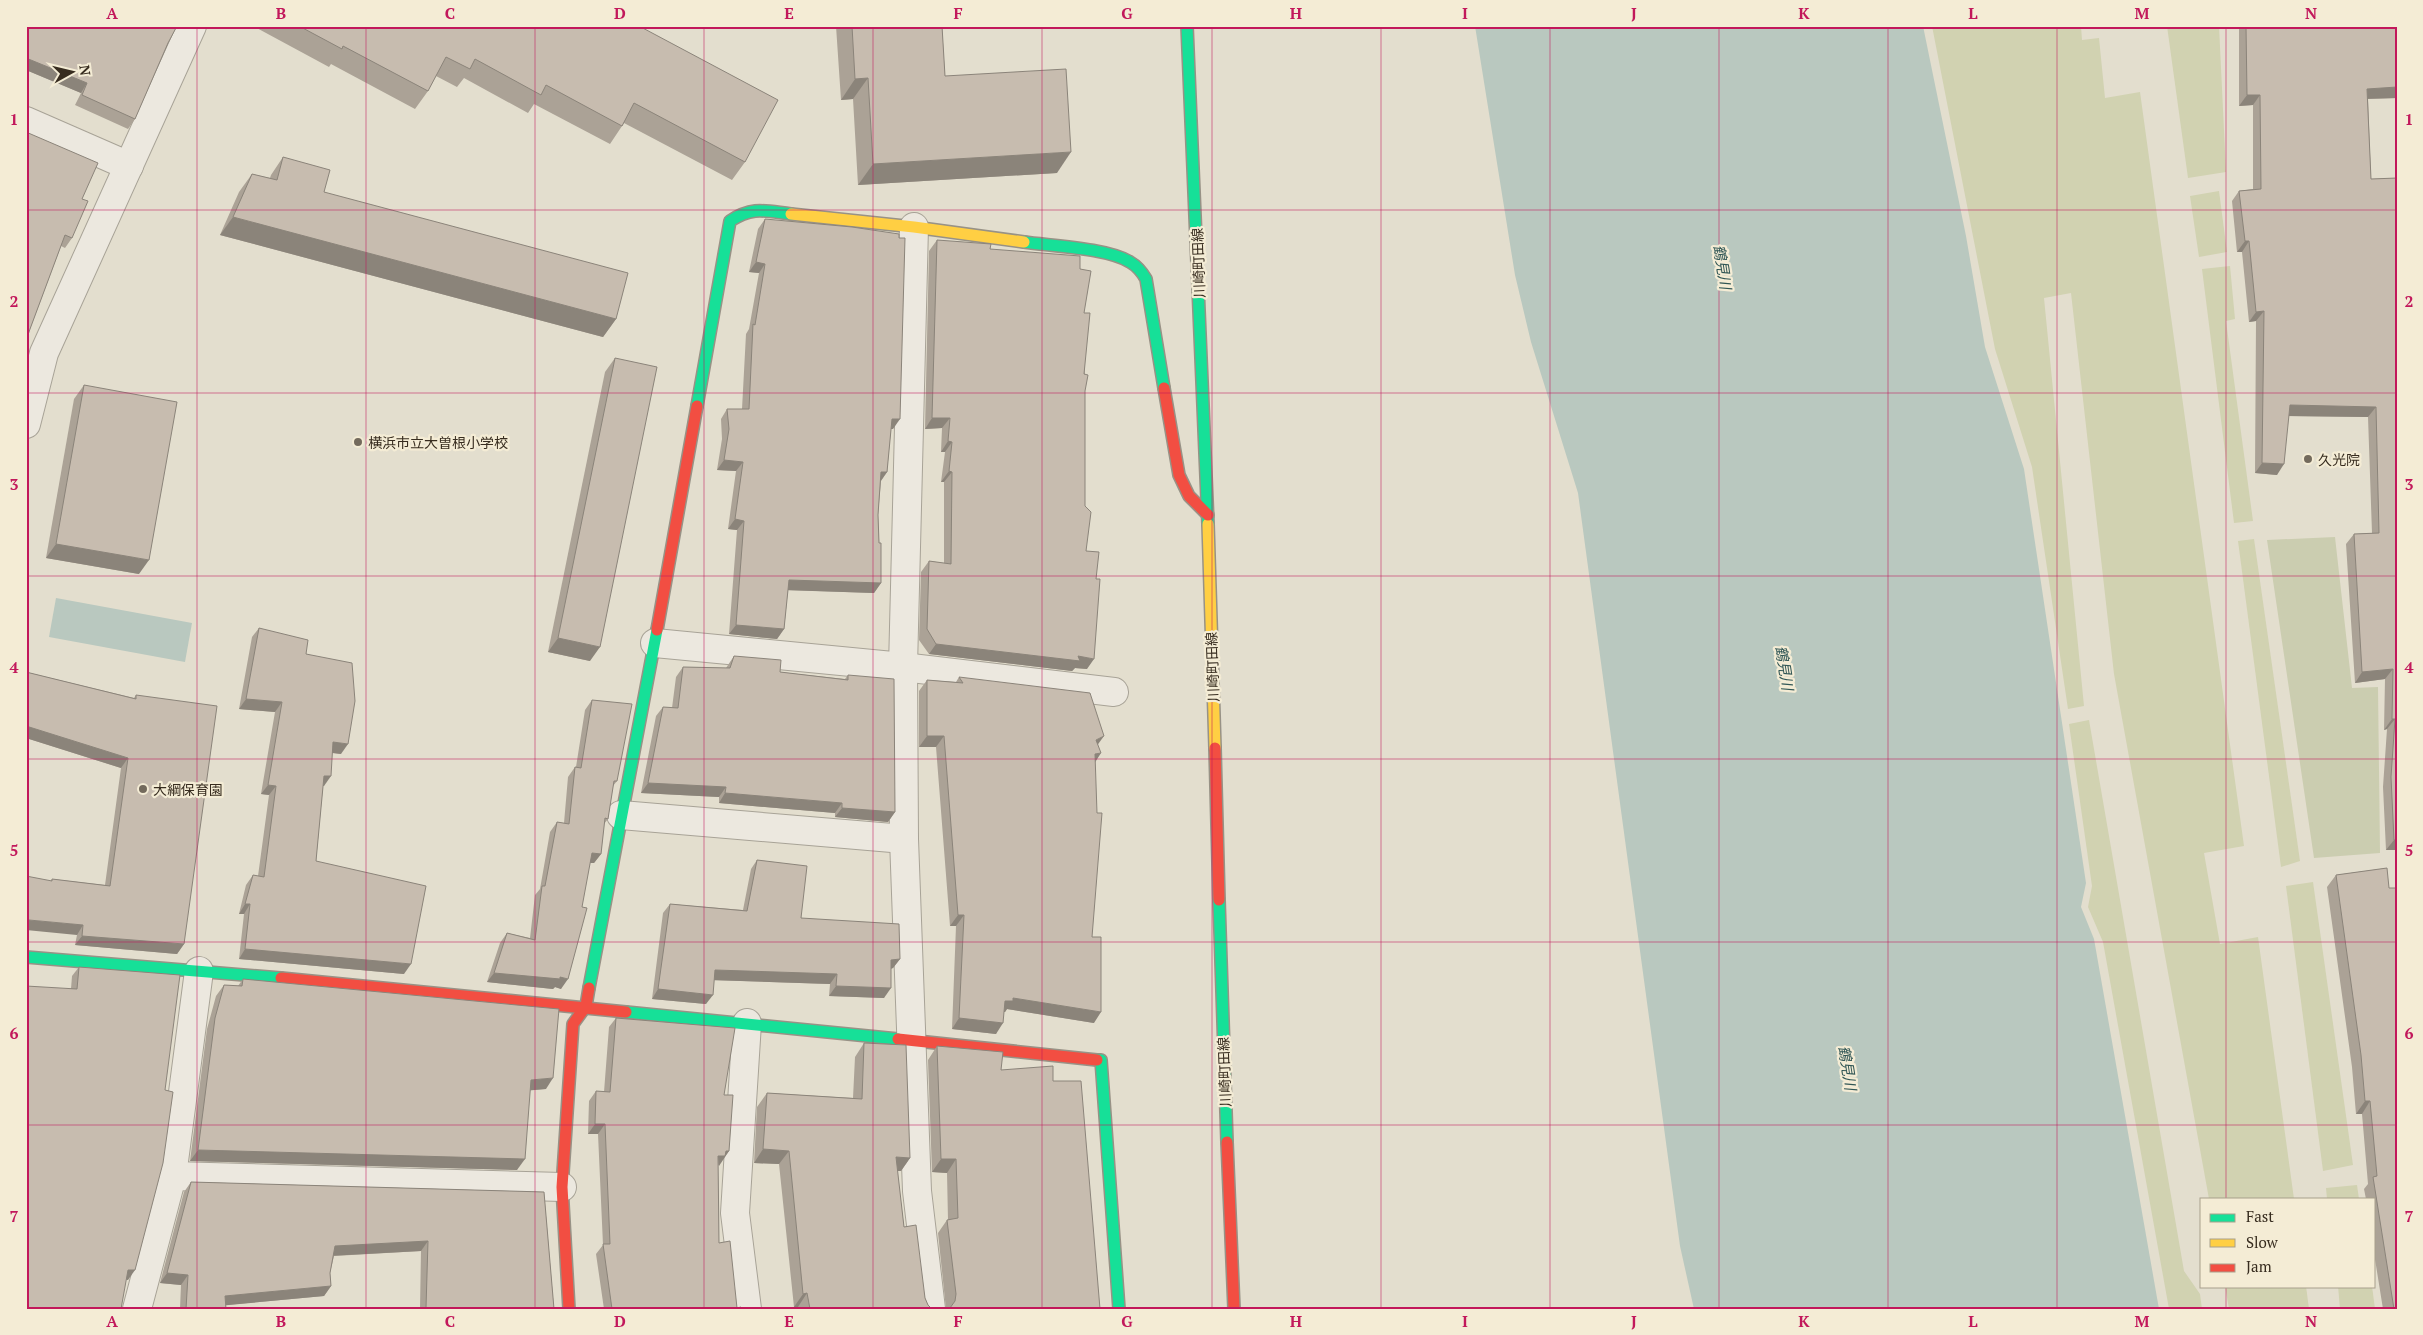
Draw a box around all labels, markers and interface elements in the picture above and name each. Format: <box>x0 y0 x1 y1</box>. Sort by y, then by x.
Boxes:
text: A <box>106 2 118 24</box>
text: B <box>276 2 286 24</box>
text: C <box>445 2 455 24</box>
text: D <box>614 2 626 24</box>
text: E <box>784 2 794 24</box>
text: F <box>953 2 963 24</box>
text: G <box>1121 2 1133 24</box>
text: H <box>1290 2 1302 24</box>
text: I <box>1462 2 1468 24</box>
text: J <box>1631 2 1637 24</box>
text: K <box>1798 2 1810 24</box>
text: L <box>1968 2 1978 24</box>
text: M <box>2135 2 2150 24</box>
text: N <box>2305 2 2317 24</box>
north arrow <box>48 48 98 98</box>
text: N <box>75 64 96 77</box>
text: 1 <box>9 108 19 130</box>
text: 1 <box>2404 108 2414 130</box>
street label: 川崎町田線 <box>1187 228 1209 298</box>
water label: 鶴見川 <box>1710 243 1737 293</box>
text: 2 <box>9 290 19 312</box>
text: 2 <box>2404 290 2414 312</box>
place label: 横浜市立大曽根小学校 <box>368 433 508 452</box>
marker: 横浜市立大曽根小学校 <box>352 436 364 448</box>
place label: 久光院 <box>2318 450 2360 469</box>
marker: 久光院 <box>2302 453 2314 465</box>
text: 3 <box>9 473 19 495</box>
text: 3 <box>2404 473 2414 495</box>
street label: 川崎町田線 <box>1201 632 1223 702</box>
water label: 鶴見川 <box>1772 644 1799 694</box>
text: 4 <box>9 656 19 678</box>
text: 4 <box>2404 656 2414 678</box>
place label: 大綱保育園 <box>153 780 223 799</box>
marker: 大綱保育園 <box>137 783 149 795</box>
text: 5 <box>9 839 19 861</box>
text: 5 <box>2404 839 2414 861</box>
text: 6 <box>9 1022 19 1044</box>
text: 6 <box>2404 1022 2414 1044</box>
street label: 川崎町田線 <box>1213 1037 1235 1107</box>
water label: 鶴見川 <box>1835 1044 1862 1094</box>
legend <box>2200 1198 2376 1288</box>
text: 7 <box>9 1205 19 1227</box>
text: 7 <box>2404 1205 2414 1227</box>
text: Fast <box>2246 1206 2274 1226</box>
text: Slow <box>2246 1232 2279 1252</box>
text: Jam <box>2246 1256 2272 1276</box>
text: A <box>106 1310 118 1332</box>
text: B <box>276 1310 286 1332</box>
text: C <box>445 1310 455 1332</box>
text: D <box>614 1310 626 1332</box>
text: E <box>784 1310 794 1332</box>
text: F <box>953 1310 963 1332</box>
text: G <box>1121 1310 1133 1332</box>
text: H <box>1290 1310 1302 1332</box>
text: I <box>1462 1310 1468 1332</box>
text: J <box>1631 1310 1637 1332</box>
text: K <box>1798 1310 1810 1332</box>
text: L <box>1968 1310 1978 1332</box>
text: M <box>2135 1310 2150 1332</box>
text: N <box>2305 1310 2317 1332</box>

